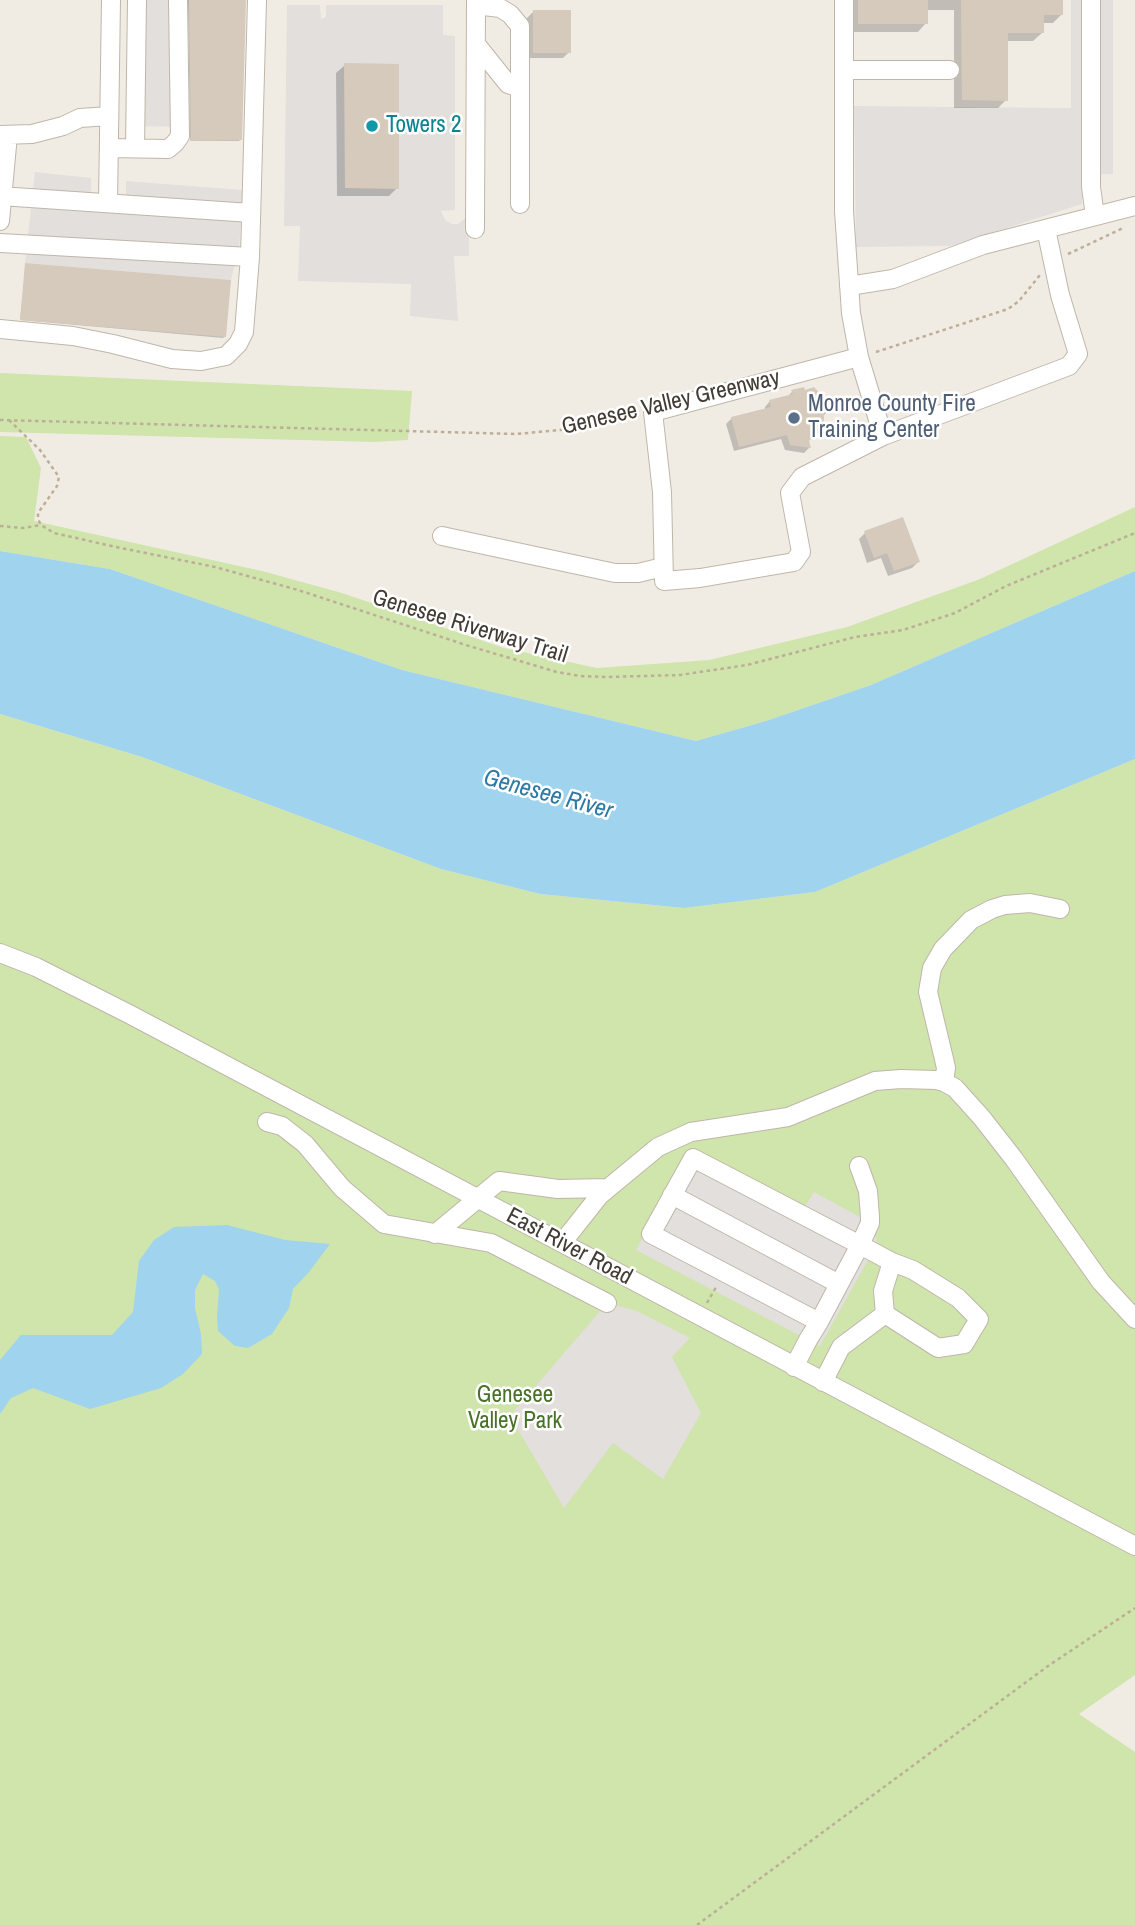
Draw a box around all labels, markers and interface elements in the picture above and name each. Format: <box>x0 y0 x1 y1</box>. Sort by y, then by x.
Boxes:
place label: Towers 2 <box>386 112 461 140</box>
marker: Towers 2 <box>364 118 380 134</box>
street label: Genesee Valley Greenway <box>559 364 783 442</box>
place label: Monroe County Fire Training Center <box>808 391 976 445</box>
marker: Monroe County Fire Training Center <box>786 410 802 426</box>
street label: Genesee Riverway Trail <box>369 584 571 670</box>
water label: Genesee River <box>480 764 616 826</box>
street label: East River Road <box>501 1202 637 1292</box>
park label: Genesee Valley Park <box>468 1382 562 1436</box>

